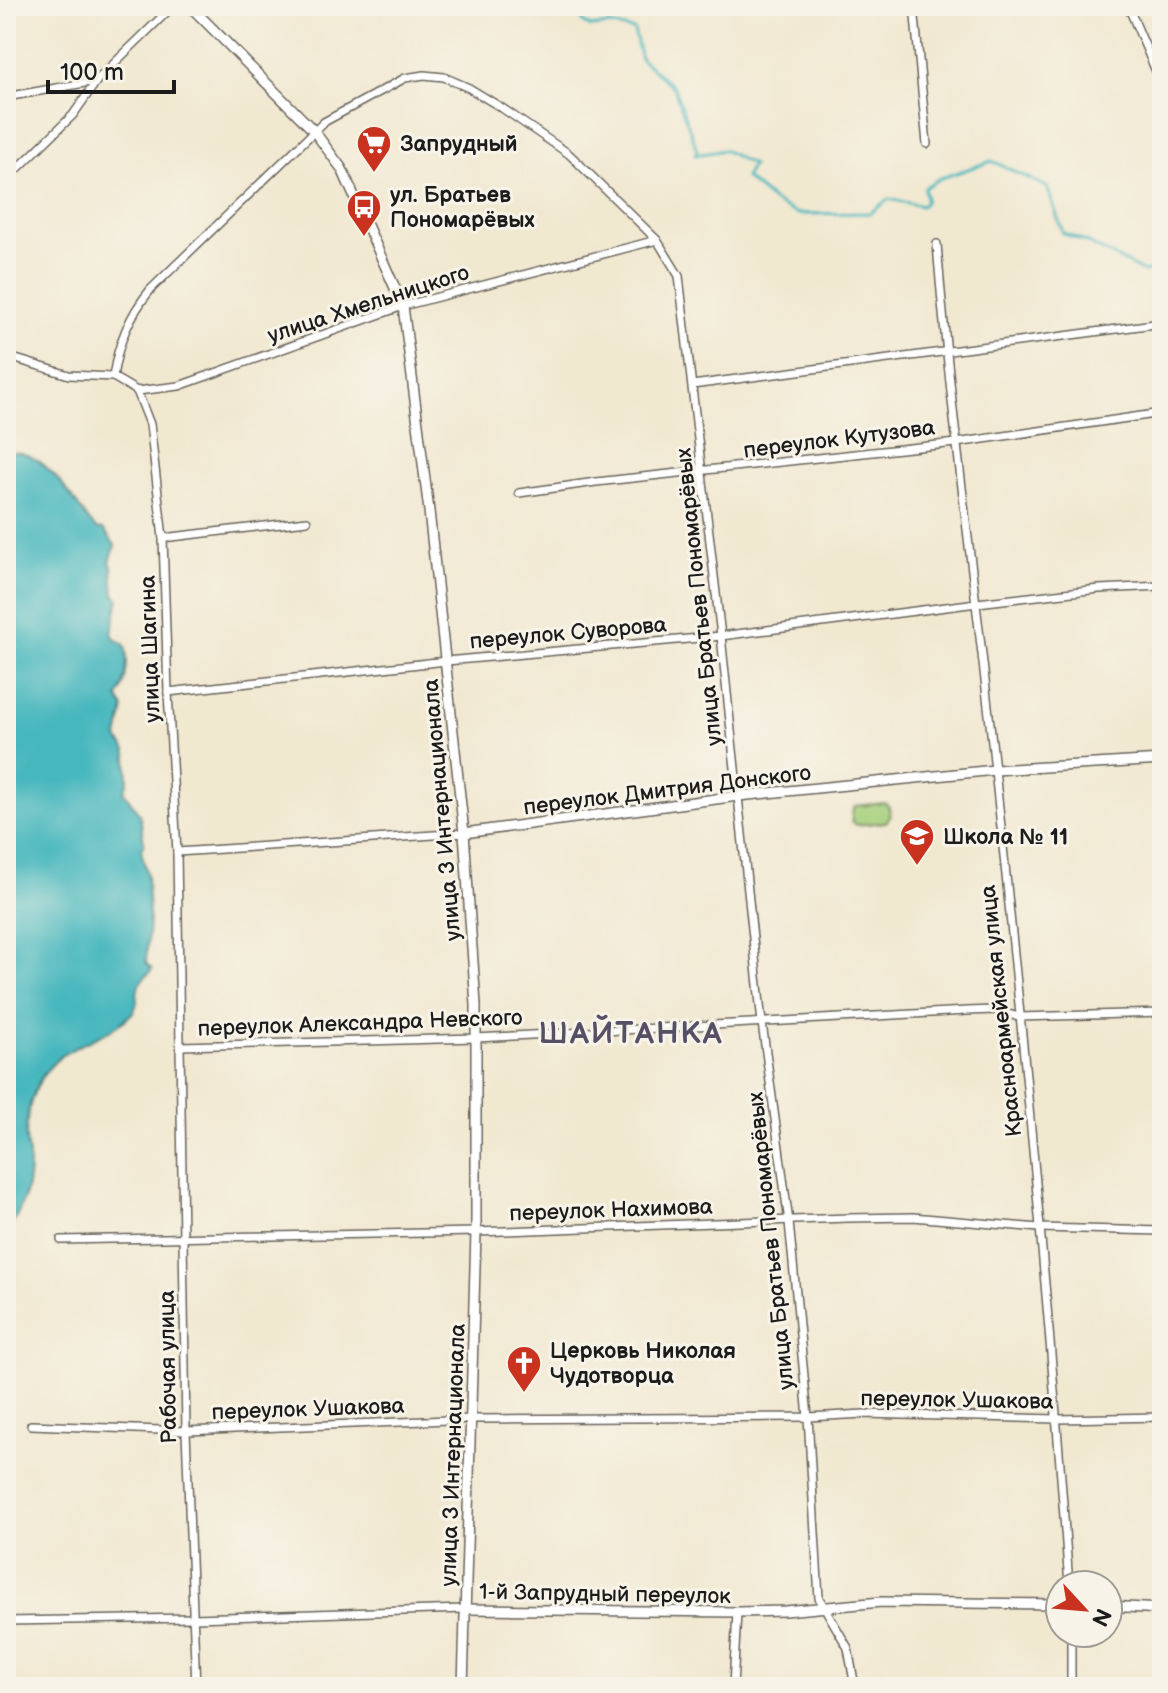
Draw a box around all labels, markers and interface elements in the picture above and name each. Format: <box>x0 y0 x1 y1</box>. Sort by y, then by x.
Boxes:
scale bar <box>48 44 174 94</box>
text: 100 m <box>60 58 124 87</box>
supermarket icon: Запрудный <box>355 124 393 174</box>
place label: Запрудный <box>400 131 518 158</box>
place label: ул. Братьев Пономарёвых <box>390 182 535 234</box>
bus stop icon: ул. Братьев Пономарёвых <box>345 188 383 238</box>
street label: улица Хмельницкого <box>264 259 473 350</box>
street label: переулок Кутузова <box>742 414 936 465</box>
street label: улица Братьев Пономарёвых <box>670 446 729 747</box>
street label: улица Шагина <box>134 575 167 723</box>
street label: переулок Суворова <box>468 611 668 656</box>
street label: улица 3 Интернационала <box>418 678 467 942</box>
street label: переулок Дмитрия Донского <box>522 759 812 822</box>
school or university icon: Школа № 11 <box>898 817 936 867</box>
place label: Школа № 11 <box>943 824 1068 851</box>
street label: Красноармейская улица <box>975 884 1028 1138</box>
street label: переулок Александра Невского <box>197 1004 523 1043</box>
district label: ШАЙТАНКА <box>538 1014 724 1052</box>
street label: улица Братьев Пономарёвых <box>742 1090 801 1391</box>
street label: переулок Нахимова <box>509 1193 713 1228</box>
street label: Рабочая улица <box>154 1290 183 1444</box>
street label: улица 3 Интернационала <box>435 1323 472 1587</box>
place label: Церковь Николая Чудотворца <box>550 1338 736 1390</box>
church icon: Церковь Николая Чудотворца <box>505 1344 543 1394</box>
street label: переулок Ушакова <box>860 1385 1054 1416</box>
street label: переулок Ушакова <box>211 1393 405 1426</box>
north arrow <box>1044 1569 1124 1649</box>
street label: 1-й Запрудный переулок <box>479 1579 731 1610</box>
text: N <box>1085 1604 1116 1630</box>

